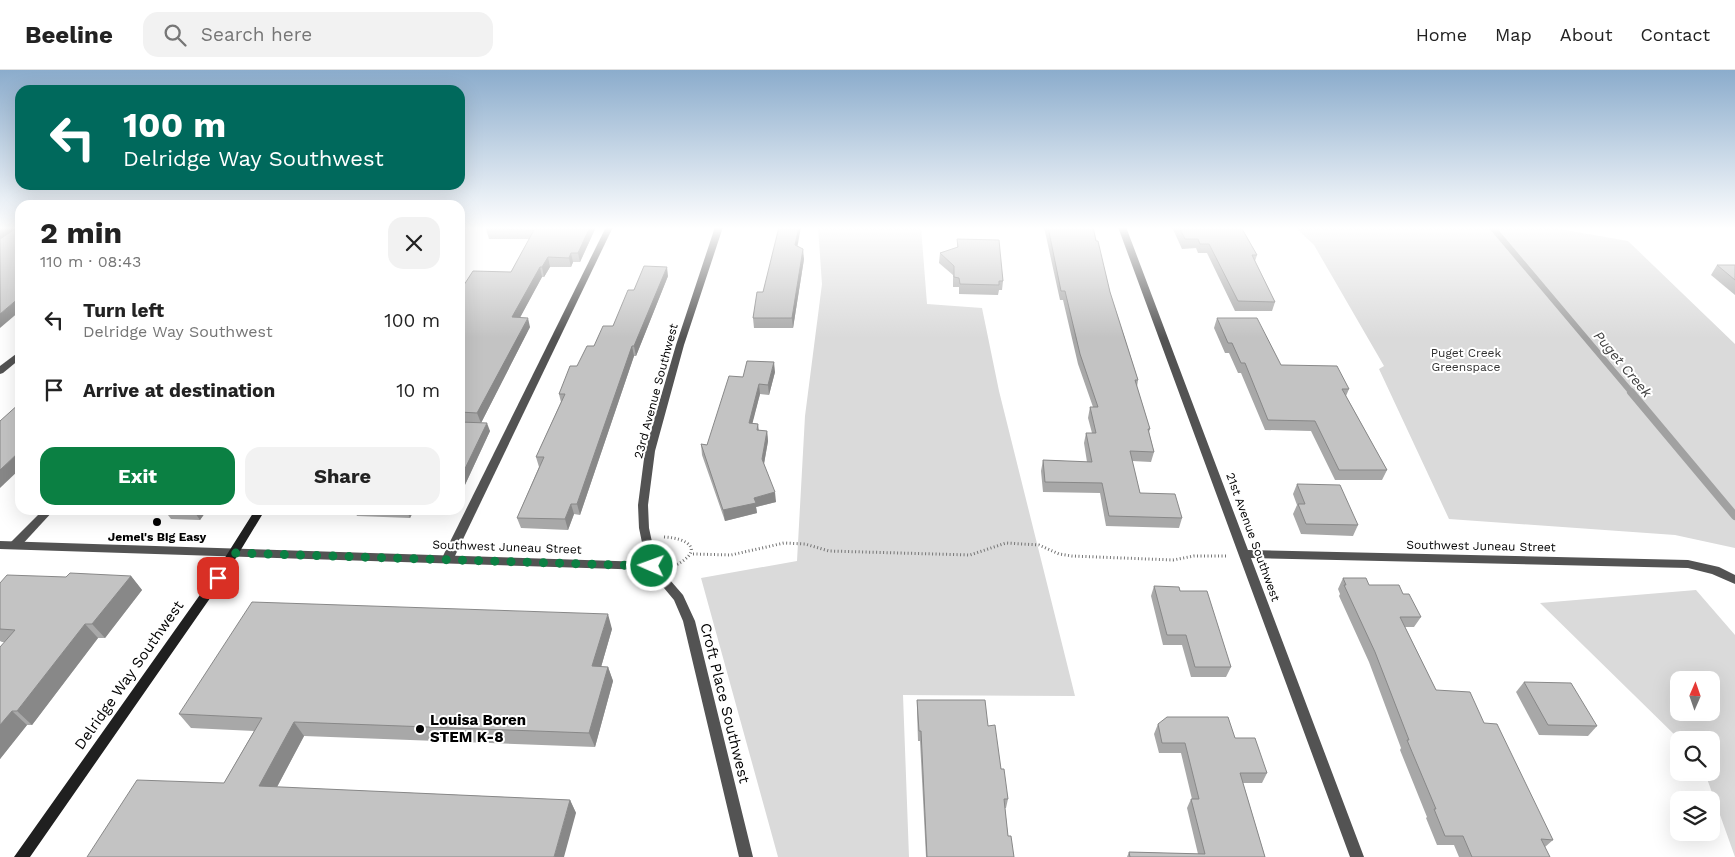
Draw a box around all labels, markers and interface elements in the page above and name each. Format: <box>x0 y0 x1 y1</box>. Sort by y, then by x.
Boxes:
search box <box>143 12 493 57</box>
text: Beeline <box>25 21 113 49</box>
icon: search <box>161 21 189 49</box>
text: Search here <box>201 23 312 46</box>
text: Home <box>1416 24 1467 45</box>
text: Map <box>1495 24 1532 45</box>
text: About <box>1560 24 1612 45</box>
text: Contact <box>1640 24 1710 45</box>
text: 100 m <box>123 104 226 146</box>
icon: left <box>40 105 105 170</box>
text: Delridge Way Southwest <box>123 146 384 171</box>
text: 2 min <box>40 215 122 250</box>
button: close <box>388 217 440 269</box>
text: 110 m · 08:43 <box>40 252 141 271</box>
text: Turn left <box>83 299 164 322</box>
icon: left <box>40 306 68 334</box>
text: 100 m <box>384 309 440 332</box>
text: Delridge Way Southwest <box>83 322 273 341</box>
street label: 23rd Avenue Southwest <box>631 322 681 460</box>
water label: Puget Creek <box>1591 328 1656 401</box>
park label: Puget Creek Greenspace <box>1431 346 1501 374</box>
icon: arrive <box>40 376 68 404</box>
text: Arrive at destination <box>83 379 275 402</box>
text: 10 m <box>396 379 440 402</box>
button: Exit <box>40 447 235 505</box>
button: Share <box>245 447 440 505</box>
street label: 21st Avenue Southwest <box>1223 471 1283 603</box>
marker: Jemel's Big Easy <box>151 516 163 528</box>
place label: Jemel's Big Easy <box>108 530 206 544</box>
street label: Southwest Juneau Street <box>432 537 582 557</box>
street label: Southwest Juneau Street <box>1406 538 1556 554</box>
position arrow <box>625 539 677 591</box>
pin <box>197 557 239 599</box>
icon: arrive <box>204 564 232 592</box>
street label: Delridge Way Southwest <box>71 596 188 753</box>
street label: Croft Place Southwest <box>696 621 754 786</box>
north arrow <box>1670 671 1720 721</box>
map controls <box>1670 671 1720 841</box>
place label: Louisa Boren STEM K-8 <box>430 711 526 746</box>
marker: Louisa Boren STEM K-8 <box>414 723 426 735</box>
button: search <box>1670 731 1720 781</box>
button: layers <box>1670 791 1720 841</box>

